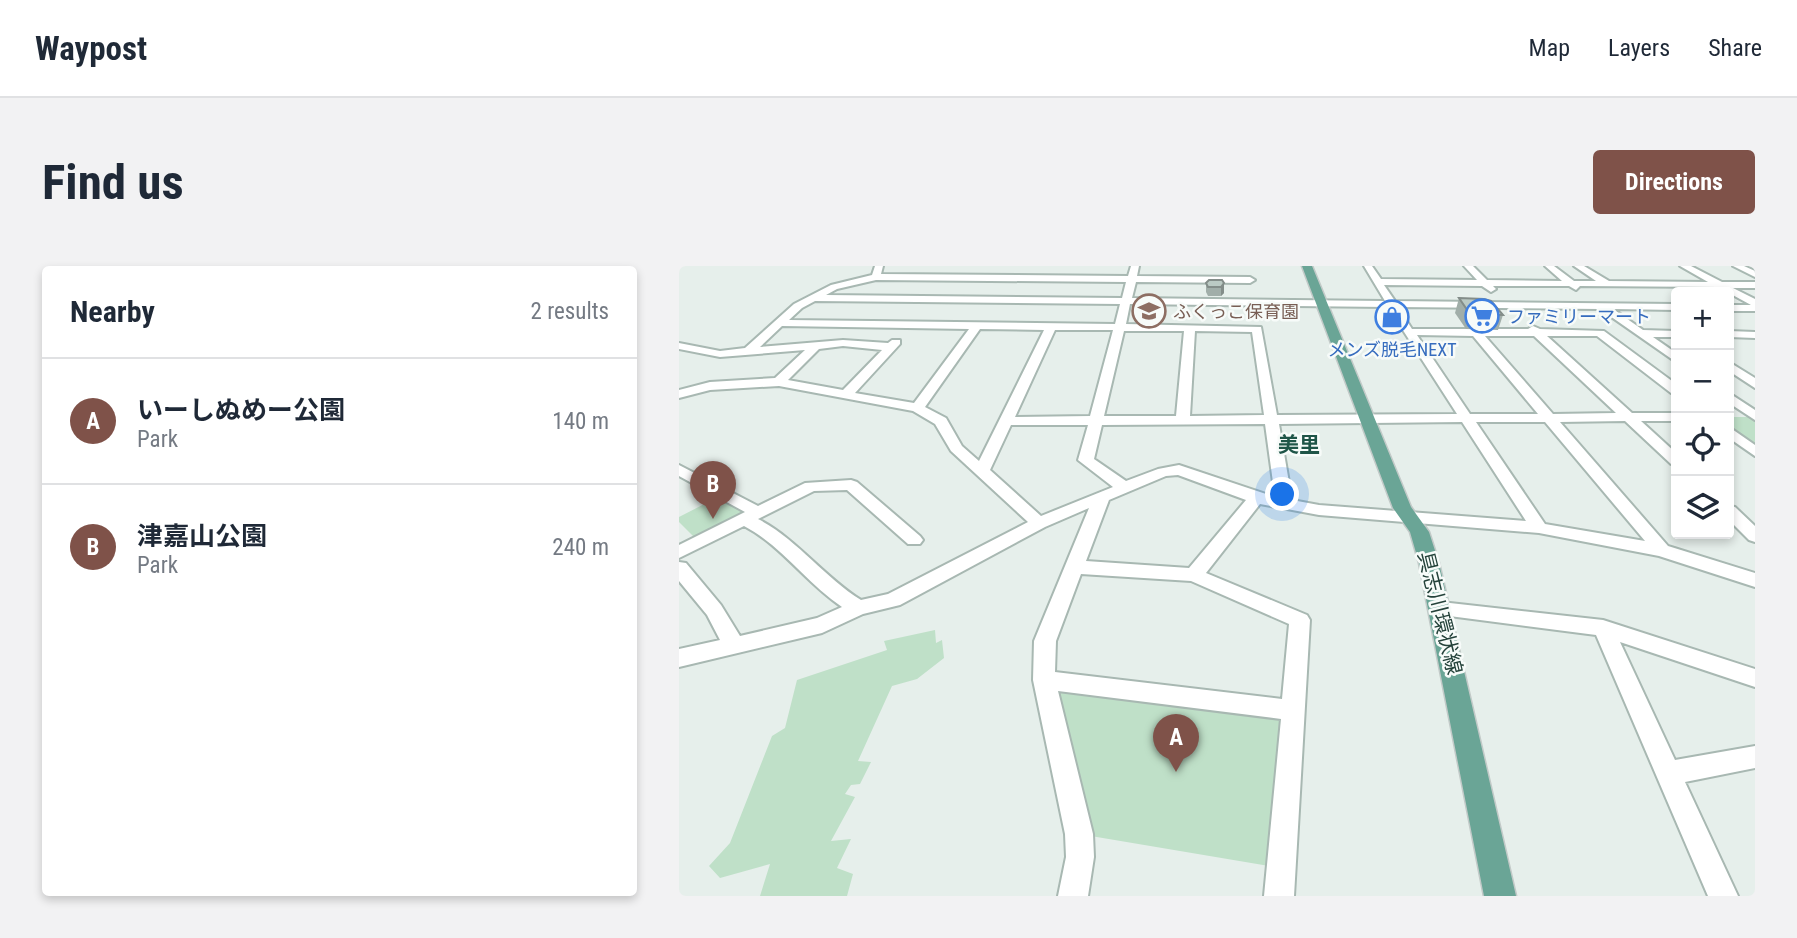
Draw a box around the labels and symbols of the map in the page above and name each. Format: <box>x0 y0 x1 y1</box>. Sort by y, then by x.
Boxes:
school or university icon: ふくっこ保育園 <box>1130 292 1168 330</box>
supermarket icon: ファミリーマート <box>1463 297 1501 335</box>
shop icon: メンズ脱毛NEXT <box>1373 298 1411 336</box>
place label: ふくっこ保育園 <box>1173 301 1299 322</box>
place label: ファミリーマート <box>1507 306 1651 327</box>
place label: メンズ脱毛NEXT <box>1327 339 1457 360</box>
district label: 美里 <box>1278 433 1320 457</box>
pin: B <box>690 461 736 519</box>
your location <box>1265 477 1299 511</box>
street label: 具志川環状線 <box>1413 549 1467 677</box>
pin: A <box>1153 714 1199 772</box>

